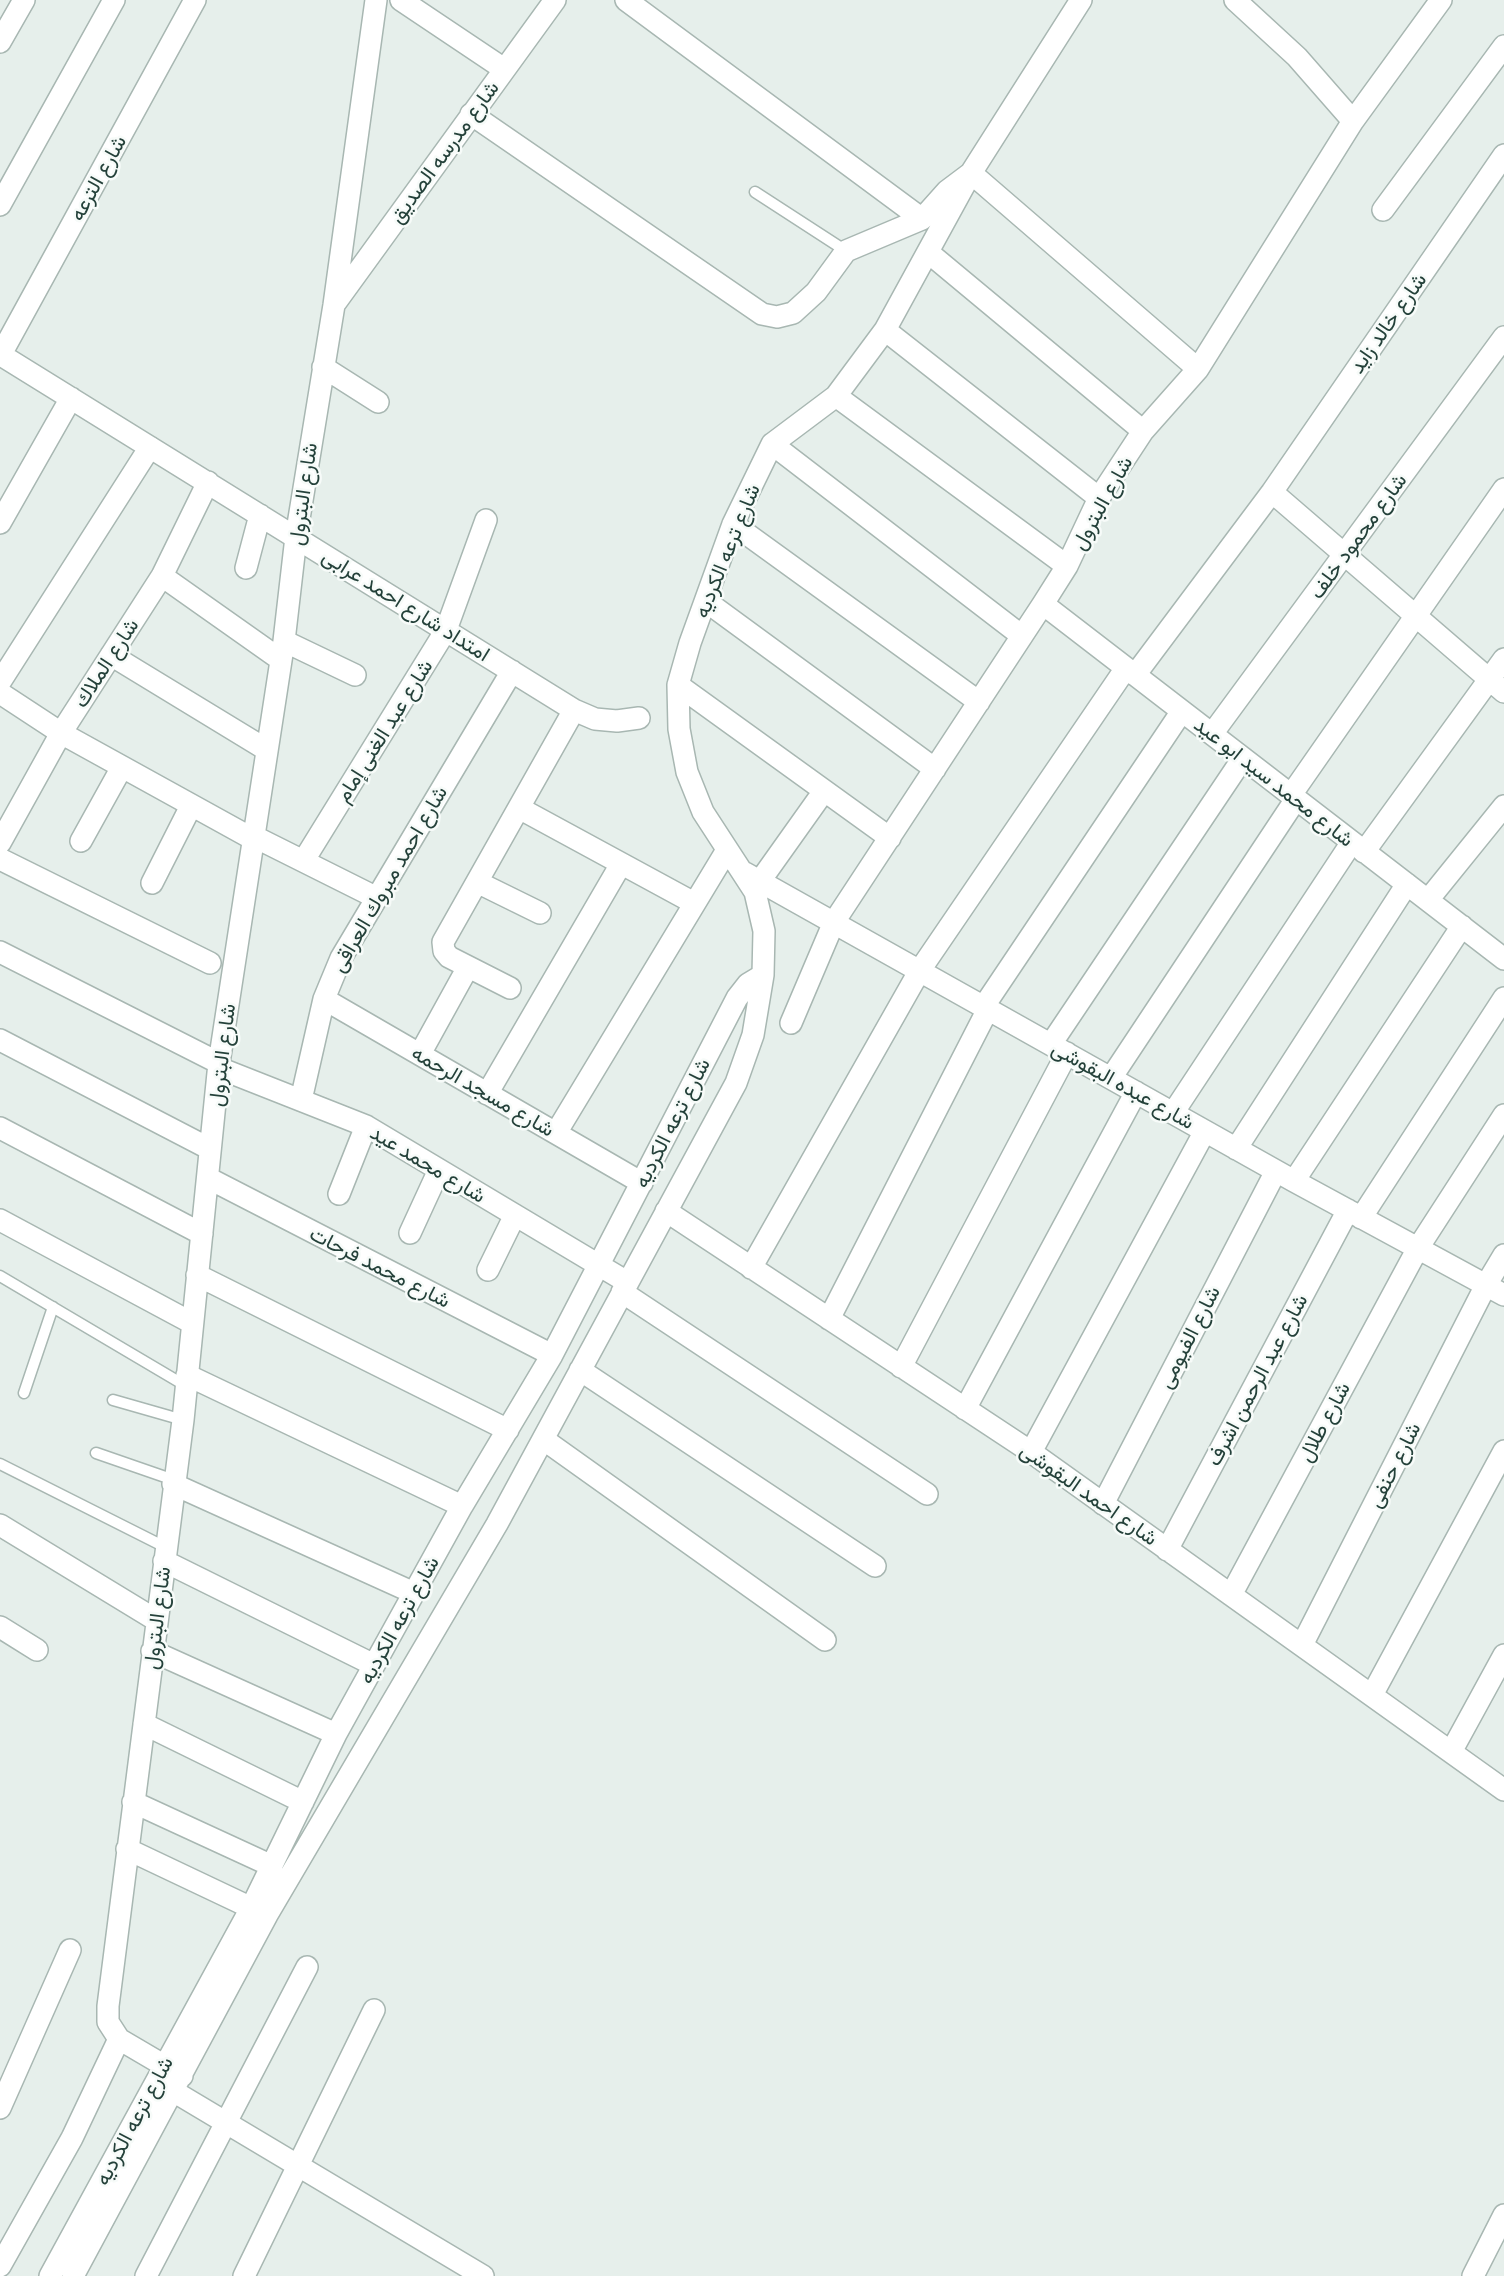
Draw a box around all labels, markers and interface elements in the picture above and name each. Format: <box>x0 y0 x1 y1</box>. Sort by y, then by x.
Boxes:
street label: شارع مدرسه الصديق <box>384 76 504 228</box>
street label: شارع الترعه <box>64 131 132 225</box>
street label: شارع خالد زايد <box>1344 268 1432 378</box>
street label: شارع البترول <box>283 441 323 547</box>
street label: شارع البترول <box>1066 452 1138 554</box>
street label: شارع محمود خلف <box>1304 468 1412 604</box>
street label: شارع ترعه الكرديه <box>689 480 765 622</box>
street label: امتداد شارع احمد عرابى <box>318 543 494 667</box>
street label: شارع الملاك <box>68 614 144 712</box>
street label: شارع عبد الغنى إمام <box>330 655 438 807</box>
street label: شارع محمد سيد ابو عيد <box>1189 712 1359 852</box>
street label: شارع احمد مبروك العراقى <box>325 781 453 977</box>
street label: شارع البترول <box>203 1002 241 1108</box>
street label: شارع عبده البقوشى <box>1047 1035 1199 1135</box>
street label: شارع مسجد الرحمه <box>407 1040 559 1142</box>
street label: شارع ترعه الكرديه <box>628 1054 716 1192</box>
street label: شارع محمد عيد <box>366 1120 490 1208</box>
street label: شارع محمد فرحات <box>305 1221 455 1313</box>
street label: شارع الفيومى <box>1152 1281 1226 1393</box>
street label: شارع عبد الرحمن اشرف <box>1201 1290 1313 1470</box>
street label: شارع طلال <box>1292 1378 1356 1466</box>
street label: شارع حنفى <box>1362 1418 1426 1512</box>
street label: شارع احمد البقوشى <box>1015 1437 1163 1551</box>
street label: شارع ترعه الكرديه <box>354 1552 444 1688</box>
street label: شارع البترول <box>138 1565 176 1671</box>
street label: شارع ترعه الكرديه <box>89 2052 179 2190</box>

